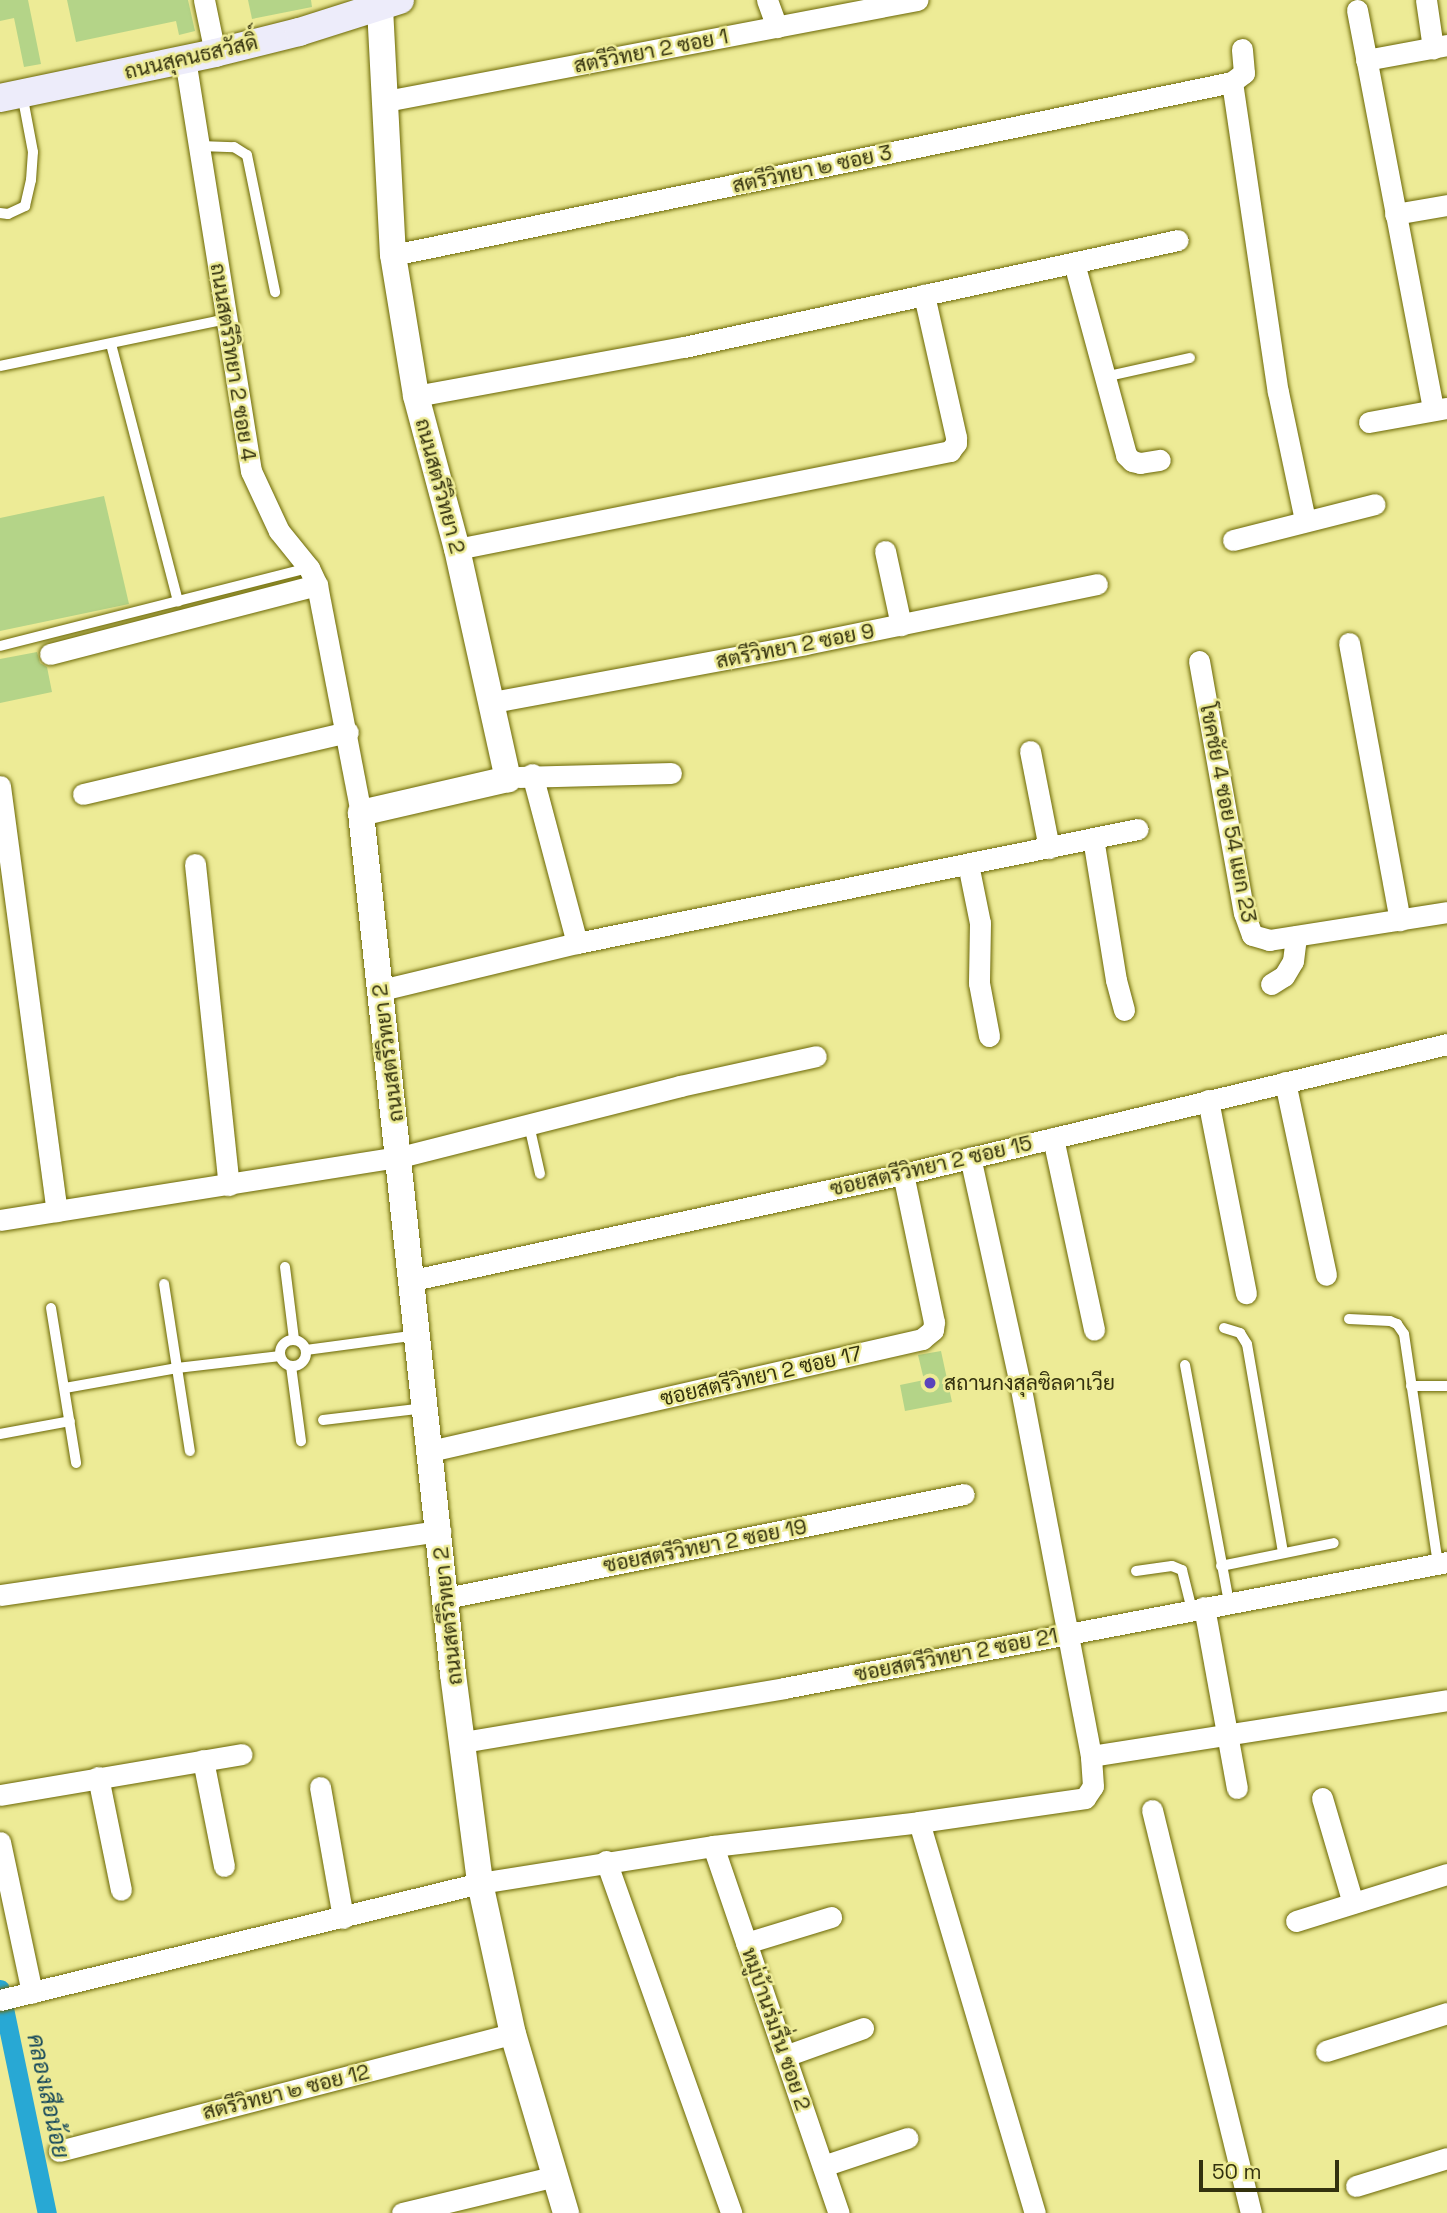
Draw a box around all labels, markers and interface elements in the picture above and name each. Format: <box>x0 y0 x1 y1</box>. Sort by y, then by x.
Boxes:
street label: สตรีวิทยา 2 ซอย 1 <box>572 24 730 78</box>
street label: ถนนสุคนธสวัสดิ์ <box>122 29 260 85</box>
street label: สตรีวิทยา ๒ ซอย 3 <box>730 140 894 198</box>
street label: ถนนสตรีวิทยา 2 ซอย 4 <box>205 261 261 463</box>
street label: ถนนสตรีวิทยา 2 <box>410 416 470 556</box>
street label: สตรีวิทยา 2 ซอย 9 <box>714 618 876 674</box>
street label: โชคชัย 4 ซอย 54 แยก 23 <box>1194 701 1262 925</box>
street label: ถนนสตรีวิทยา 2 <box>367 983 409 1123</box>
street label: ซอยสตรีวิทยา 2 ซอย 15 <box>828 1130 1034 1202</box>
street label: ซอยสตรีวิทยา 2 ซอย 17 <box>658 1341 864 1411</box>
place label: สถานกงสุลซิลดาเวีย <box>944 1370 1115 1396</box>
marker: สถานกงสุลซิลดาเวีย <box>922 1375 938 1391</box>
street label: ซอยสตรีวิทยา 2 ซอย 19 <box>601 1514 809 1578</box>
street label: ถนนสตรีวิทยา 2 <box>428 1546 468 1686</box>
street label: ซอยสตรีวิทยา 2 ซอย 21 <box>852 1623 1060 1687</box>
street label: หมู่บ้านร่มรื่น ซอย 2 <box>736 1944 816 2114</box>
water label: คลองเสือน้อย <box>21 2031 75 2161</box>
street label: สตรีวิทยา ๒ ซอย 12 <box>200 2059 372 2125</box>
scale bar <box>1202 2146 1342 2190</box>
text: 50 m <box>1212 2158 1262 2185</box>

